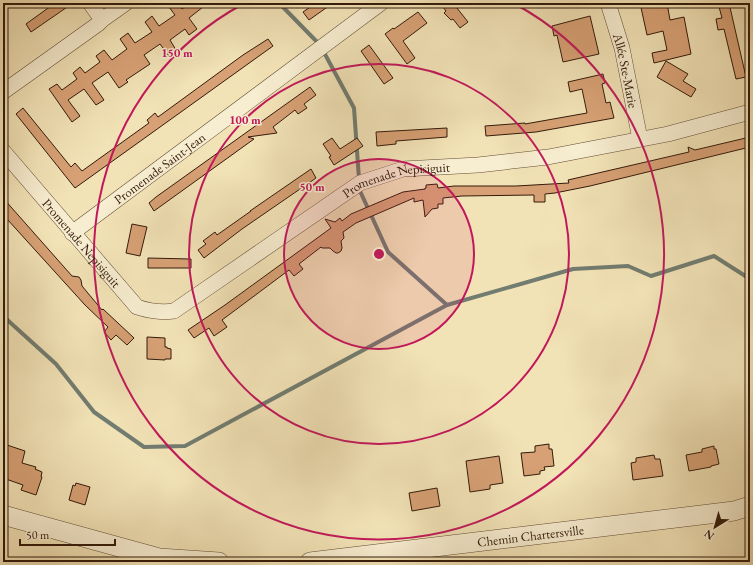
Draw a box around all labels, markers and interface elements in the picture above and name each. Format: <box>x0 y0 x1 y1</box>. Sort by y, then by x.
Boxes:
street label: Allée Ste-Marie <box>609 30 642 109</box>
text: 150 m <box>161 45 193 61</box>
text: 100 m <box>229 112 261 128</box>
street label: Promenade Saint-Jean <box>110 128 209 208</box>
street label: Promenade Nepisiguit <box>339 158 450 201</box>
text: 50 m <box>299 179 325 195</box>
street label: Promenade Nepisiguit <box>39 195 125 291</box>
centre of rings <box>372 247 386 261</box>
north arrow <box>695 507 735 547</box>
scale bar <box>20 521 115 547</box>
street label: Chemin Chartersville <box>476 521 585 550</box>
text: 50 m <box>26 527 50 543</box>
text: N <box>701 527 717 543</box>

